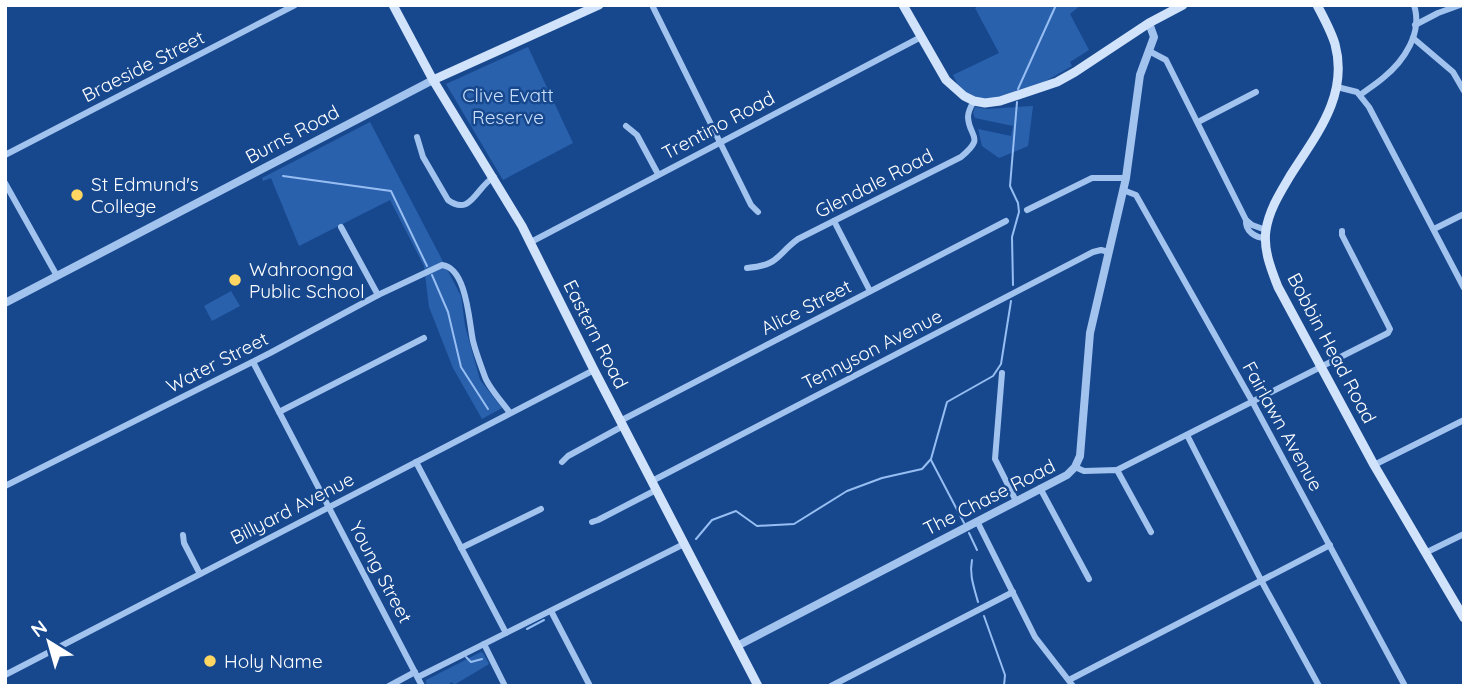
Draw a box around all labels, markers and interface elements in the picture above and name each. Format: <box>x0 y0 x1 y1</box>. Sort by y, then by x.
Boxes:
street label: Braeside Street <box>78 25 208 107</box>
park label: Clive Evatt Reserve <box>462 83 554 129</box>
street label: Trentino Road <box>658 85 778 165</box>
street label: Burns Road <box>241 99 343 169</box>
street label: Glendale Road <box>811 143 937 223</box>
place label: St Edmund's College <box>91 172 199 218</box>
marker: St Edmund's College <box>69 187 85 203</box>
place label: Wahroonga Public School <box>249 257 365 303</box>
street label: Bobbin Head Road <box>1282 269 1382 427</box>
marker: Wahroonga Public School <box>227 272 243 288</box>
street label: Alice Street <box>757 274 855 340</box>
street label: Eastern Road <box>558 276 634 392</box>
street label: Tennyson Avenue <box>798 303 946 395</box>
street label: Water Street <box>162 326 272 398</box>
street label: Fairlawn Avenue <box>1237 357 1329 495</box>
street label: The Chase Road <box>919 453 1059 541</box>
street label: Billyard Avenue <box>226 466 358 550</box>
street label: Young Street <box>344 517 418 627</box>
north arrow <box>14 607 84 677</box>
text: N <box>26 615 52 642</box>
place label: Holy Name <box>224 649 323 673</box>
marker: Holy Name <box>202 653 218 669</box>

